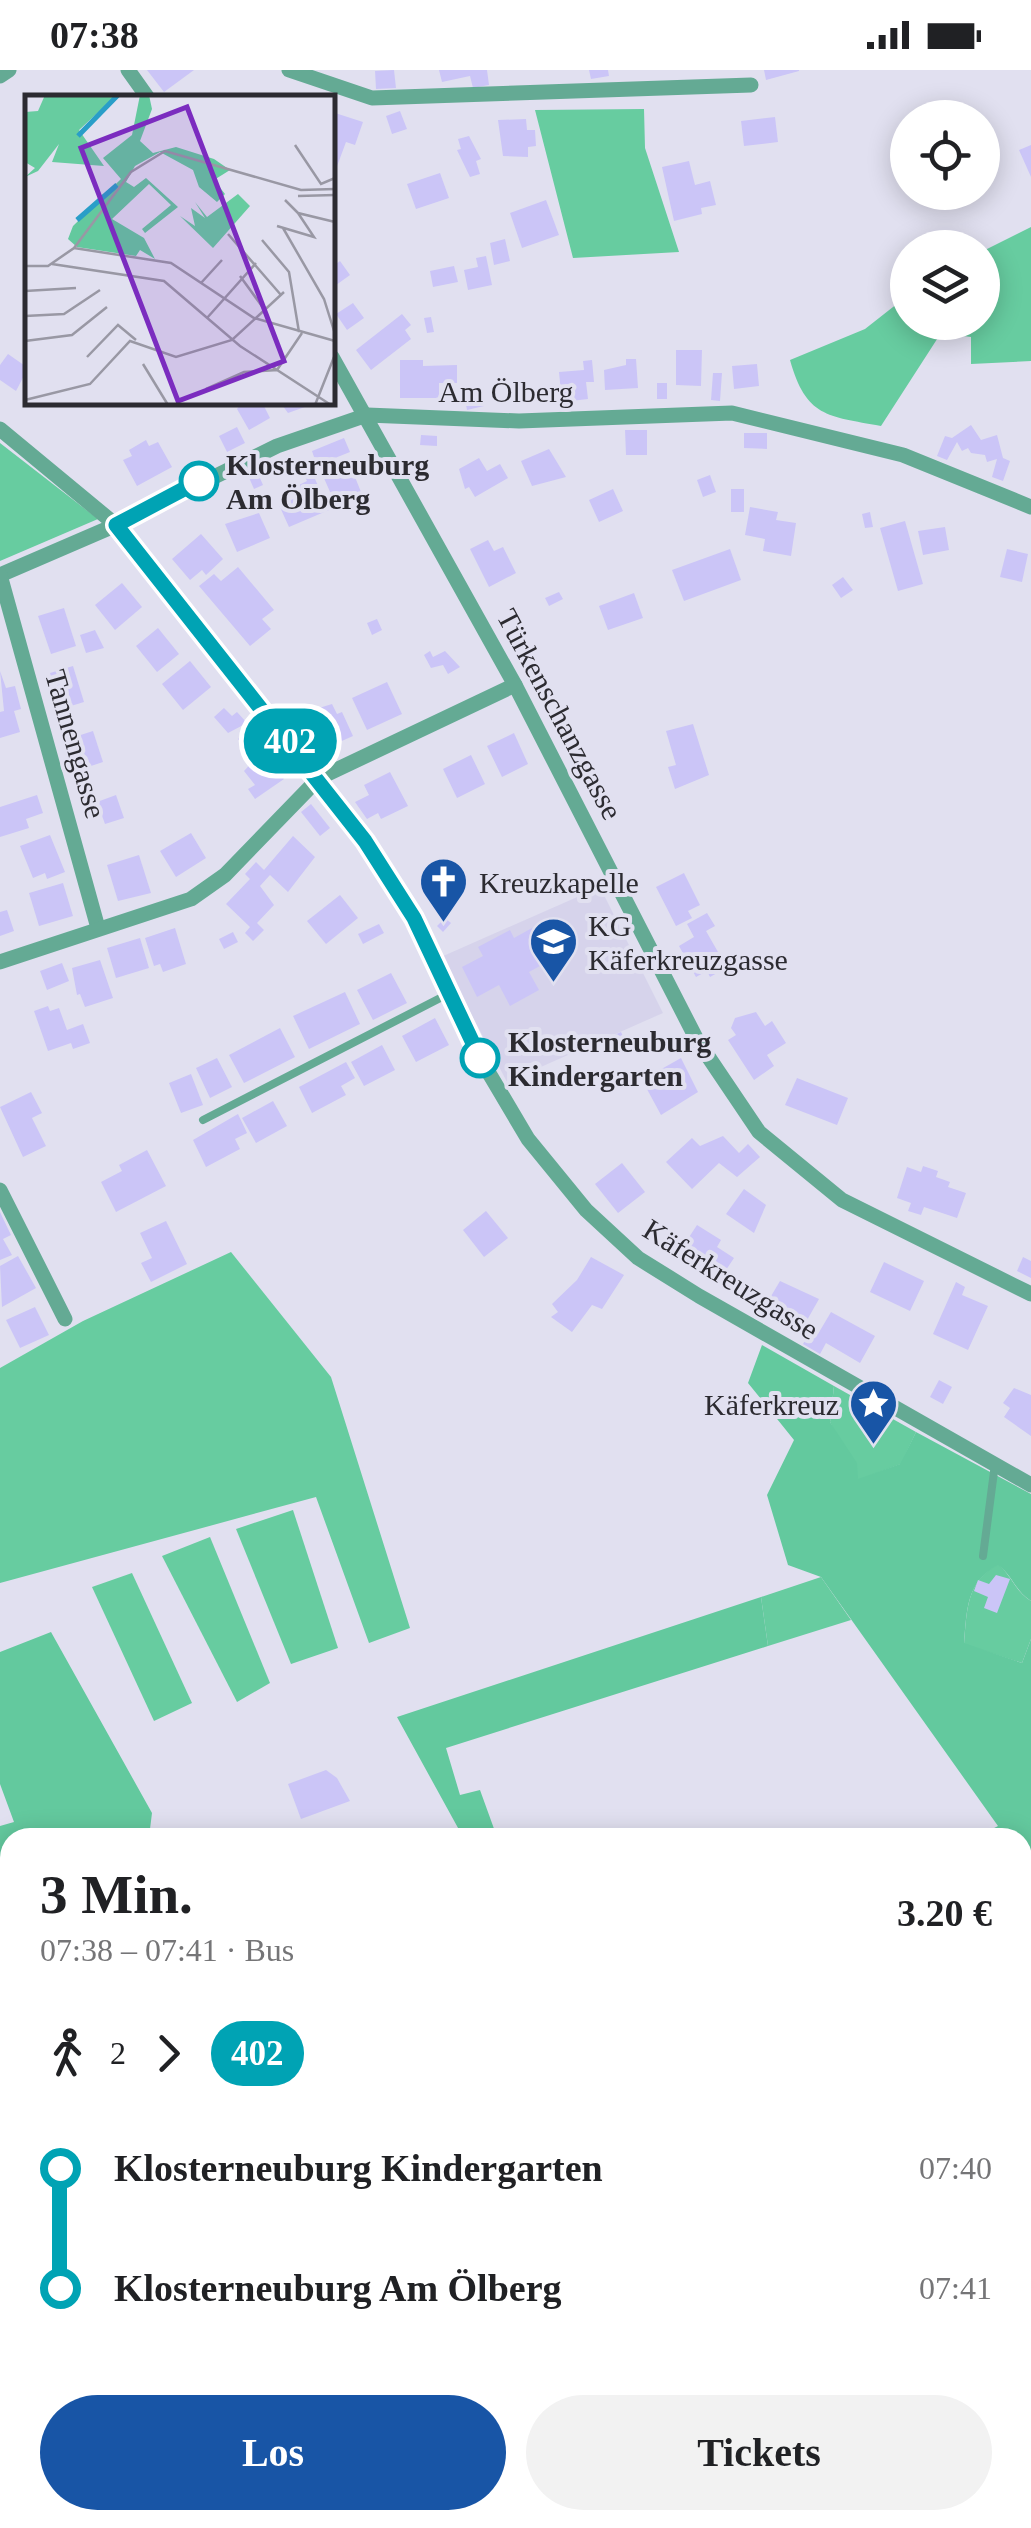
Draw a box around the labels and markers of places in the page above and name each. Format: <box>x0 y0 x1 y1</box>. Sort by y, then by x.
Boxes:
place label: Klosterneuburg Am Ölberg <box>226 448 429 515</box>
marker: Klosterneuburg Am Ölberg <box>180 462 218 500</box>
church icon: Kreuzkapelle <box>418 856 470 924</box>
place label: Kreuzkapelle <box>479 866 639 899</box>
place label: KG Käferkreuzgasse <box>588 909 788 976</box>
school or university icon: KG Käferkreuzgasse <box>527 916 579 984</box>
place label: Klosterneuburg Kindergarten <box>508 1025 711 1092</box>
marker: Klosterneuburg Kindergarten <box>461 1039 499 1077</box>
place icon: Käferkreuz <box>848 1378 900 1446</box>
place label: Käferkreuz <box>704 1388 839 1421</box>

